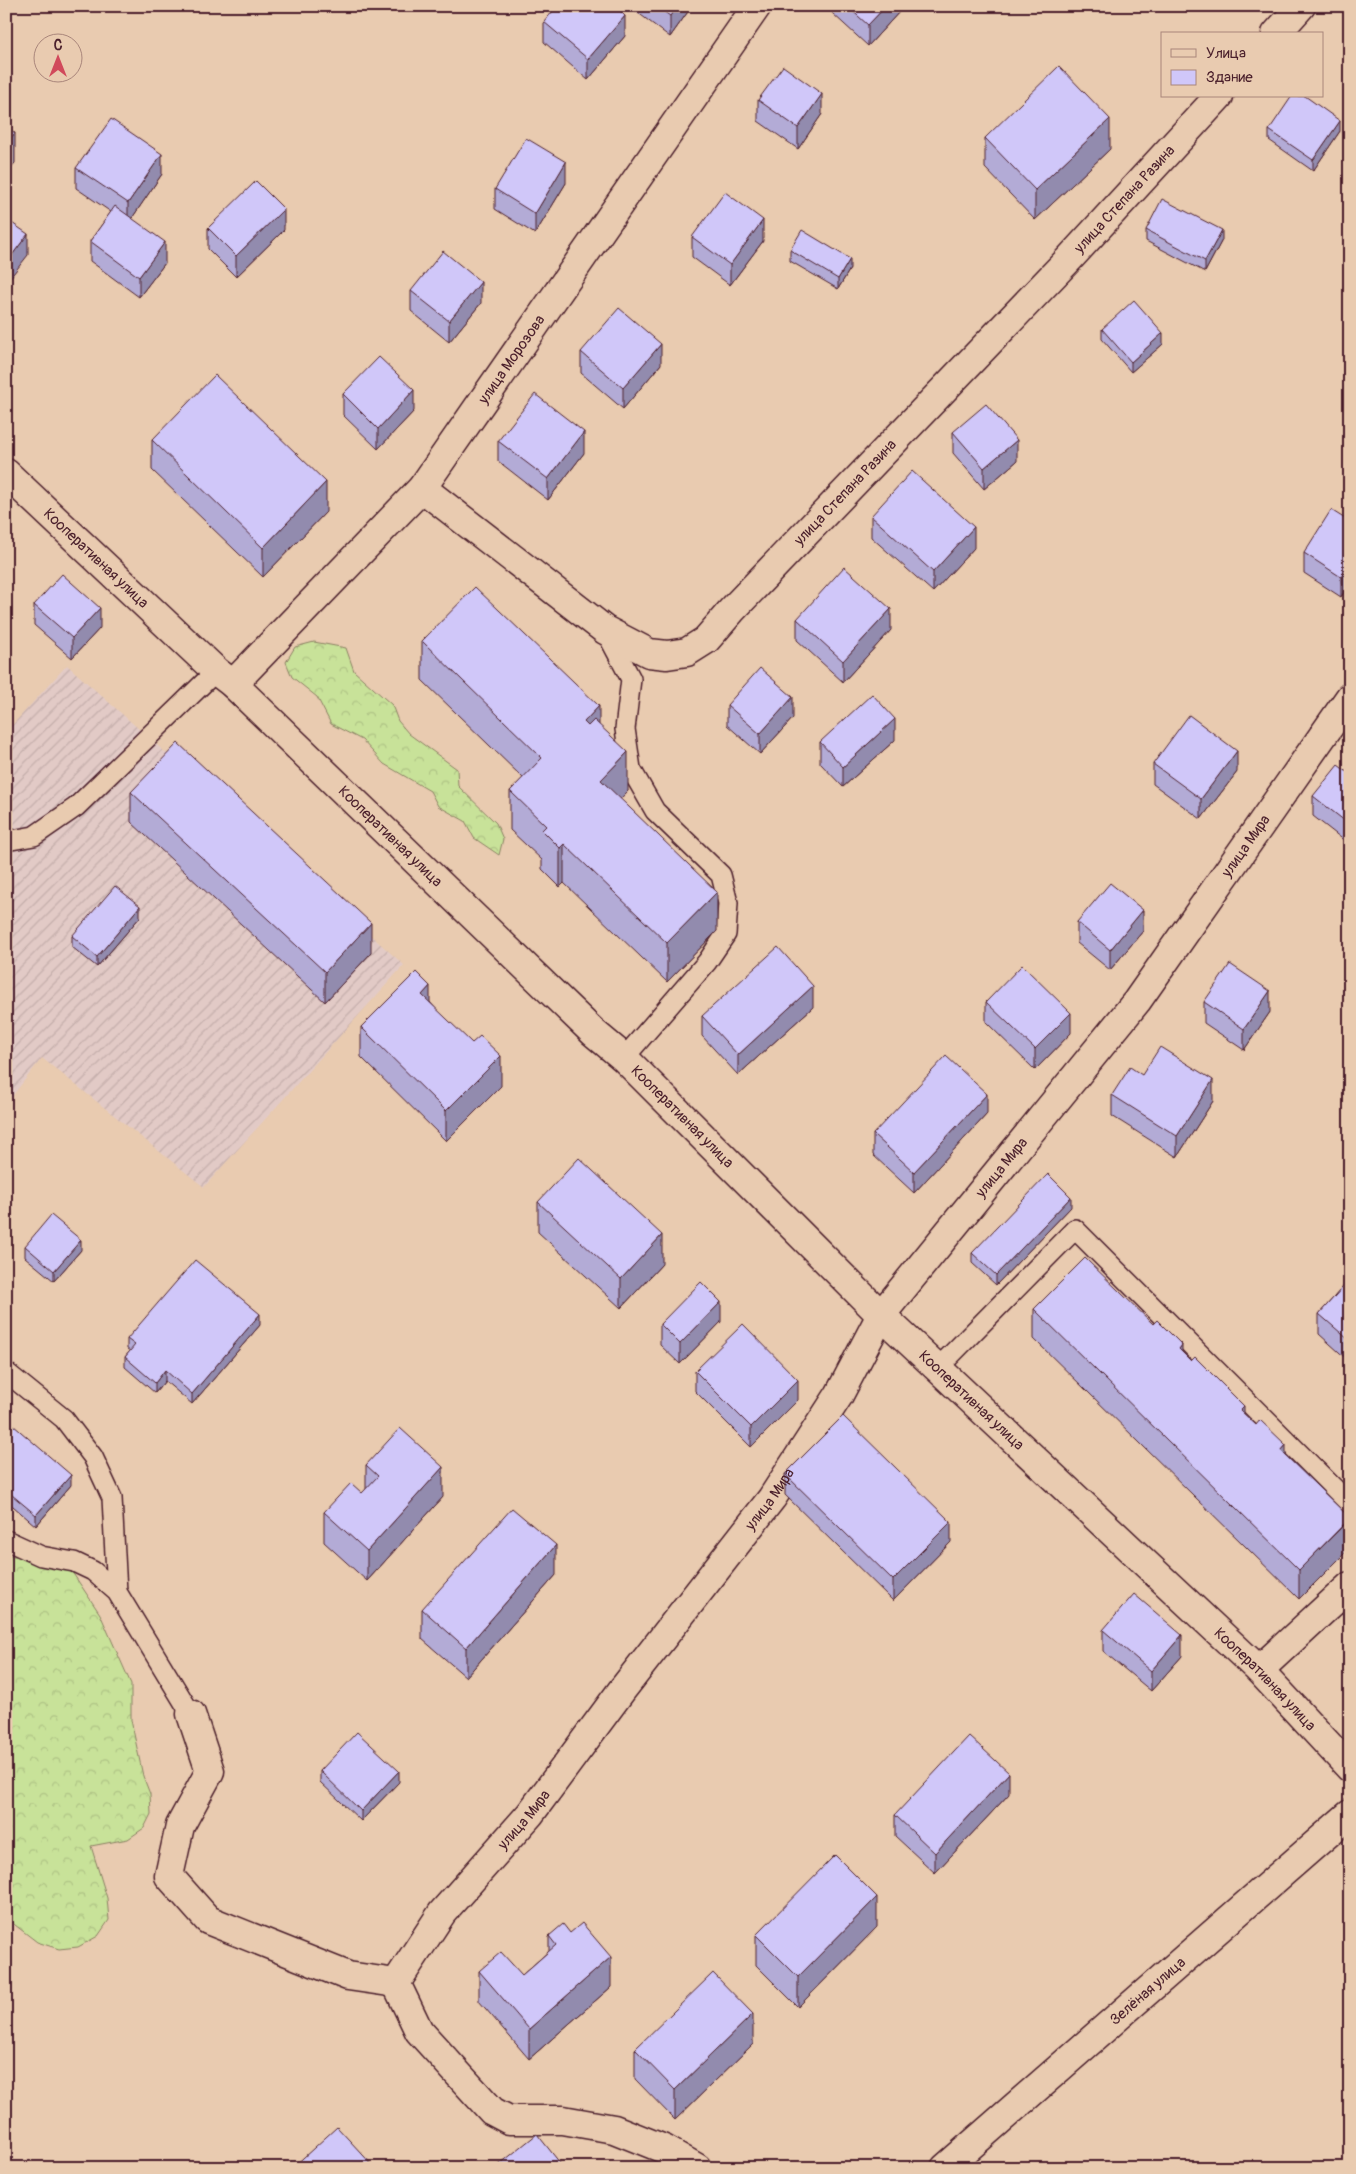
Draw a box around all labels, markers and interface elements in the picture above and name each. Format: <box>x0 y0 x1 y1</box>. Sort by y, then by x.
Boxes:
north arrow <box>32 32 82 82</box>
legend <box>1161 32 1324 98</box>
text: С <box>54 37 63 54</box>
text: Улица <box>1206 44 1246 63</box>
text: Здание <box>1206 68 1253 87</box>
street label: улица Степана Разина <box>1070 141 1179 258</box>
street label: улица Морозова <box>474 311 549 409</box>
street label: улица Степана Разина <box>789 436 901 550</box>
street label: Кооперативная улица <box>39 504 152 613</box>
street label: Кооперативная улица <box>334 782 446 891</box>
street label: улица Мира <box>1217 811 1275 882</box>
street label: Кооперативная улица <box>627 1062 738 1172</box>
street label: улица Мира <box>971 1134 1032 1202</box>
street label: Кооперативная улица <box>915 1346 1028 1455</box>
street label: улица Мира <box>741 1465 799 1535</box>
street label: Кооперативная улица <box>1210 1624 1320 1735</box>
street label: улица Мира <box>493 1786 555 1855</box>
street label: Зелёная улица <box>1106 1953 1190 2030</box>

